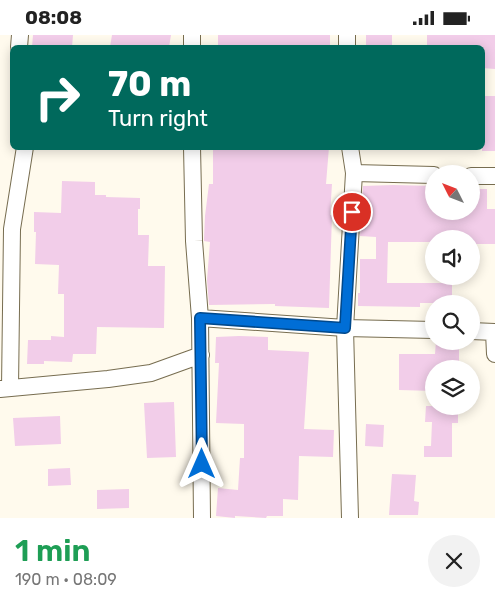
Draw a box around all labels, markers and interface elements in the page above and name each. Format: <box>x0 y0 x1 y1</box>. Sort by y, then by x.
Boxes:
text: 08:08 <box>25 6 82 29</box>
text: 70 m <box>108 63 191 105</box>
icon: right <box>25 65 90 130</box>
text: Turn right <box>108 105 208 132</box>
north arrow <box>425 165 480 220</box>
map controls <box>425 165 480 415</box>
pin <box>331 191 373 233</box>
icon: arrive <box>338 198 366 226</box>
button: sound <box>425 230 480 285</box>
button: search <box>425 295 480 350</box>
button: layers <box>425 360 480 415</box>
position arrow <box>175 437 227 489</box>
text: 1 min <box>15 533 90 569</box>
button: close <box>428 535 480 587</box>
text: 190 m · 08:09 <box>15 570 117 589</box>

